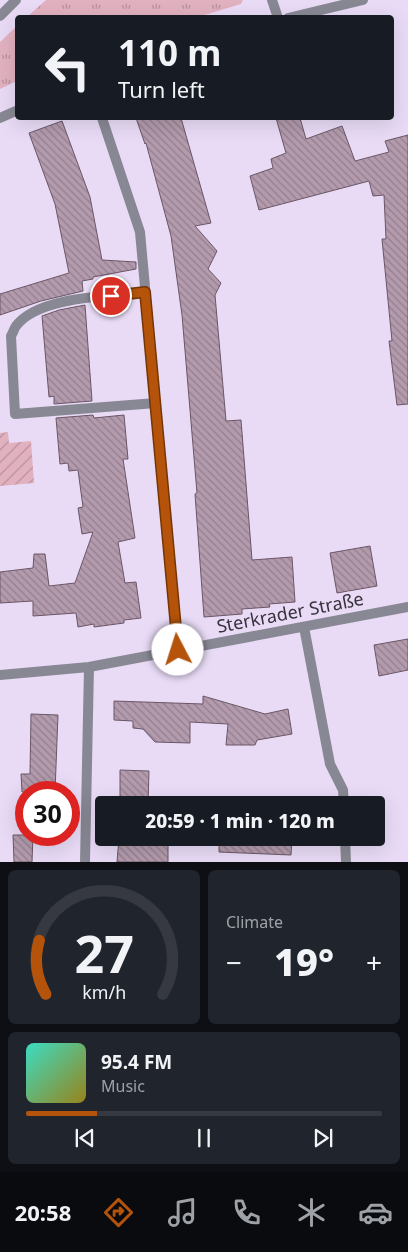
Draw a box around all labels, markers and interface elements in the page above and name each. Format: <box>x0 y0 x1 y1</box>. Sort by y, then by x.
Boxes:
text: 110 m <box>118 29 221 76</box>
icon: left <box>35 35 100 100</box>
text: Turn left <box>118 74 205 104</box>
pin <box>90 275 132 317</box>
icon: arrive <box>97 282 125 310</box>
street label: Sterkrader Straße <box>215 586 365 638</box>
position arrow <box>151 623 203 675</box>
speed limit sign: 30 <box>15 781 80 846</box>
text: 20:59 · 1 min · 120 m <box>145 808 335 834</box>
text: Climate <box>226 911 283 933</box>
text: 27 <box>74 917 134 988</box>
text: 19° <box>274 935 334 987</box>
text: − <box>226 943 242 981</box>
text: + <box>366 943 382 981</box>
text: km/h <box>82 980 126 1004</box>
text: 95.4 FM <box>101 1049 172 1075</box>
text: Music <box>101 1075 145 1097</box>
icon: previous <box>71 1124 99 1152</box>
icon: pause <box>190 1124 218 1152</box>
icon: next <box>309 1124 337 1152</box>
icon: directions <box>101 1195 136 1230</box>
icon: music <box>165 1195 200 1230</box>
icon: phone <box>229 1195 264 1230</box>
icon: climate <box>294 1195 329 1230</box>
icon: car <box>358 1195 393 1230</box>
text: 20:58 <box>15 1197 71 1227</box>

